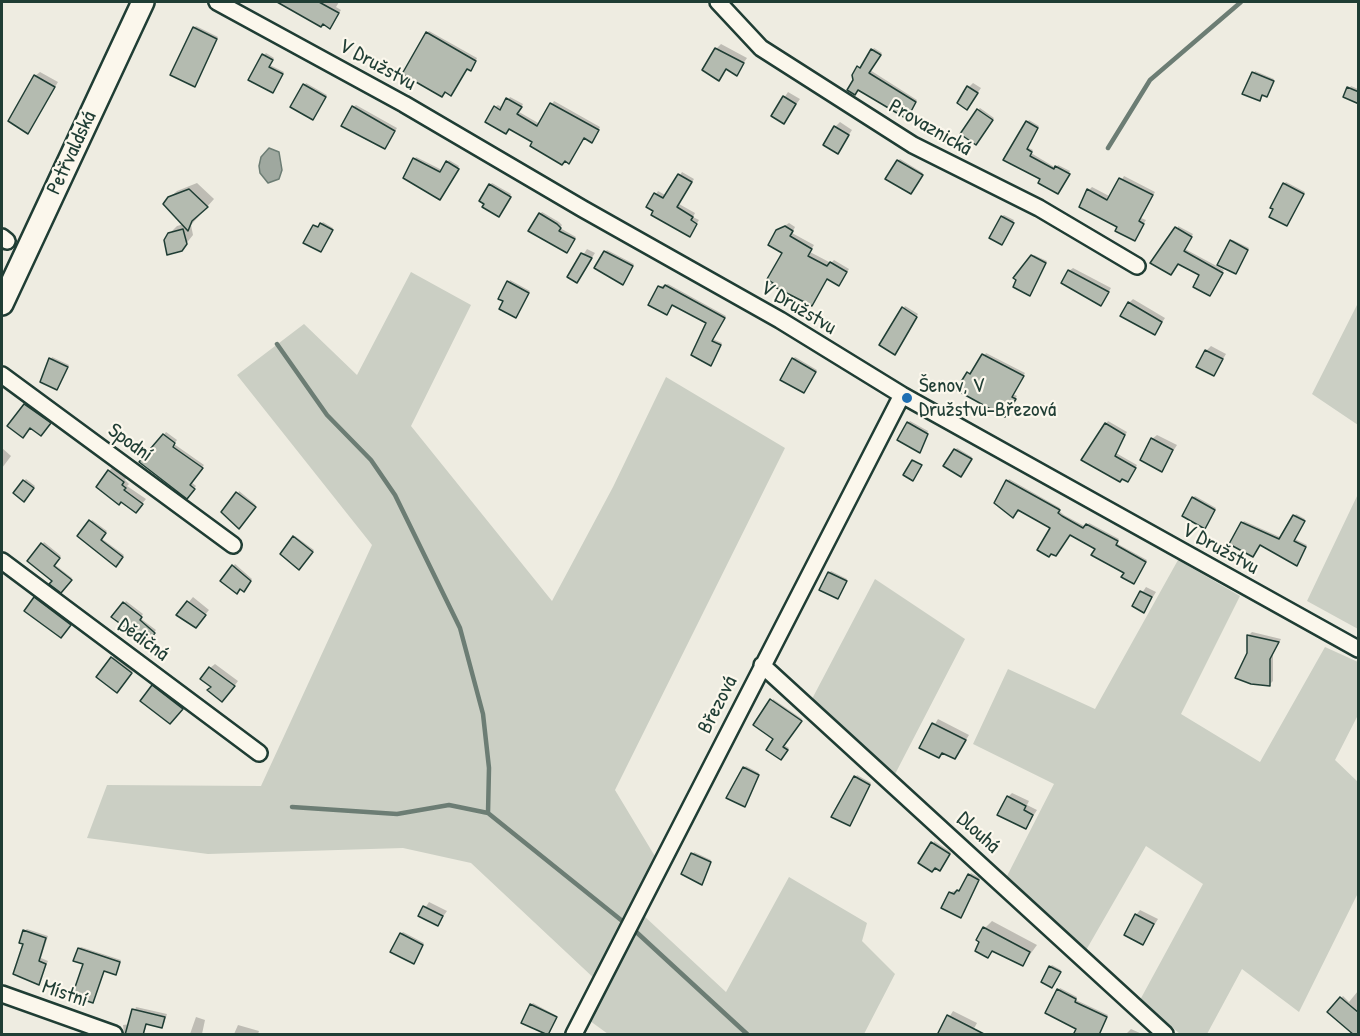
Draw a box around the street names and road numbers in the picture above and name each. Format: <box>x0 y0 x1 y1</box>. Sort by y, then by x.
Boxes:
street label: V Družstvu <box>334 34 420 96</box>
street label: Provaznická <box>884 94 976 162</box>
street label: Petřvaldská <box>42 107 102 199</box>
street label: V Družstvu <box>755 276 841 340</box>
street label: Spodní <box>103 418 157 468</box>
street label: V Družstvu <box>1177 518 1263 580</box>
street label: Dědičná <box>112 613 174 667</box>
street label: Březová <box>693 672 743 738</box>
street label: Dlouhá <box>951 807 1005 859</box>
street label: Místní <box>39 974 91 1014</box>

